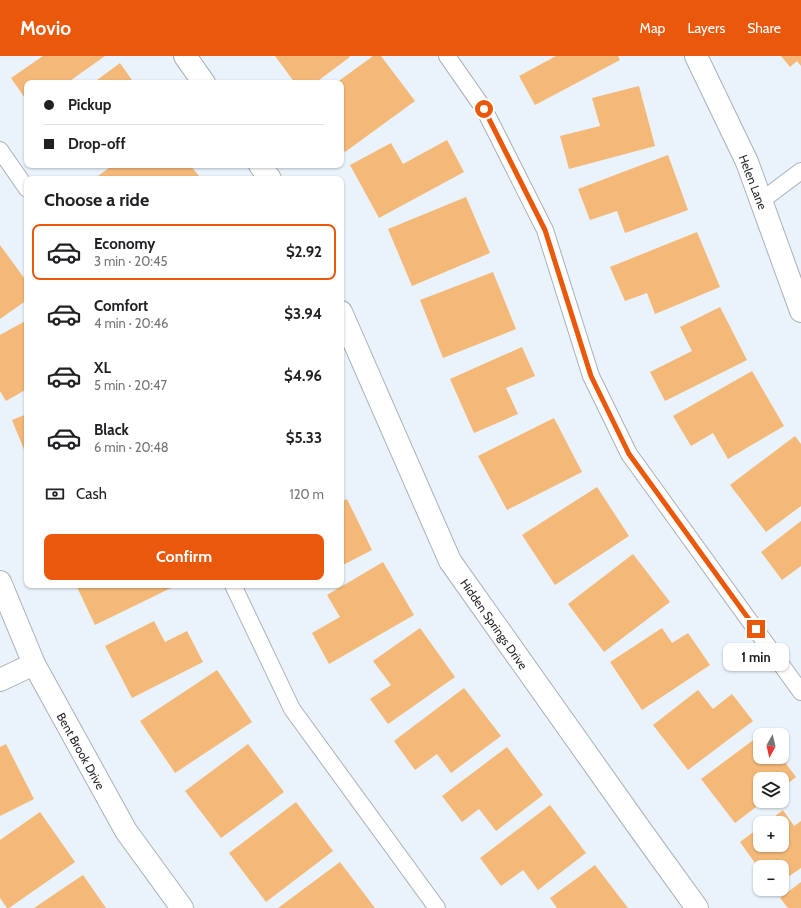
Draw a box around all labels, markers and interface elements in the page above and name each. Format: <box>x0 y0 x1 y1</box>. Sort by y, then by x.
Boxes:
text: Movio <box>20 17 71 40</box>
text: Map <box>640 19 665 37</box>
text: Layers <box>687 19 725 37</box>
text: Share <box>747 19 781 37</box>
text: Pickup <box>68 96 111 114</box>
route start <box>475 100 493 118</box>
text: Drop-off <box>68 135 126 153</box>
street label: Helen Lane <box>736 153 770 211</box>
text: Choose a ride <box>44 189 149 211</box>
icon: car <box>46 234 82 270</box>
text: Economy <box>94 235 155 253</box>
text: $2.92 <box>286 243 322 261</box>
text: 3 min · 20:45 <box>94 253 167 269</box>
icon: car <box>46 296 82 332</box>
text: Comfort <box>94 297 148 315</box>
text: $3.94 <box>284 305 322 323</box>
text: 4 min · 20:46 <box>94 315 168 331</box>
icon: car <box>46 358 82 394</box>
text: XL <box>94 359 111 377</box>
text: $4.96 <box>284 367 322 385</box>
text: 5 min · 20:47 <box>94 377 167 393</box>
icon: car <box>46 420 82 456</box>
text: Black <box>94 421 129 439</box>
text: $5.33 <box>286 429 322 447</box>
text: 6 min · 20:48 <box>94 439 169 455</box>
icon: cash <box>44 483 66 505</box>
text: Cash <box>76 485 107 503</box>
text: 120 m <box>290 486 324 502</box>
button: Confirm <box>44 534 324 580</box>
street label: Hidden Springs Drive <box>457 576 531 672</box>
route end <box>747 620 765 638</box>
callout: 1 min <box>723 643 789 671</box>
text: 1 min <box>741 649 771 665</box>
street label: Bent Brook Drive <box>54 710 108 792</box>
north arrow <box>753 728 789 764</box>
map controls <box>753 728 789 896</box>
button: layers <box>753 772 789 808</box>
button: + <box>753 816 789 852</box>
button: − <box>753 860 789 896</box>

